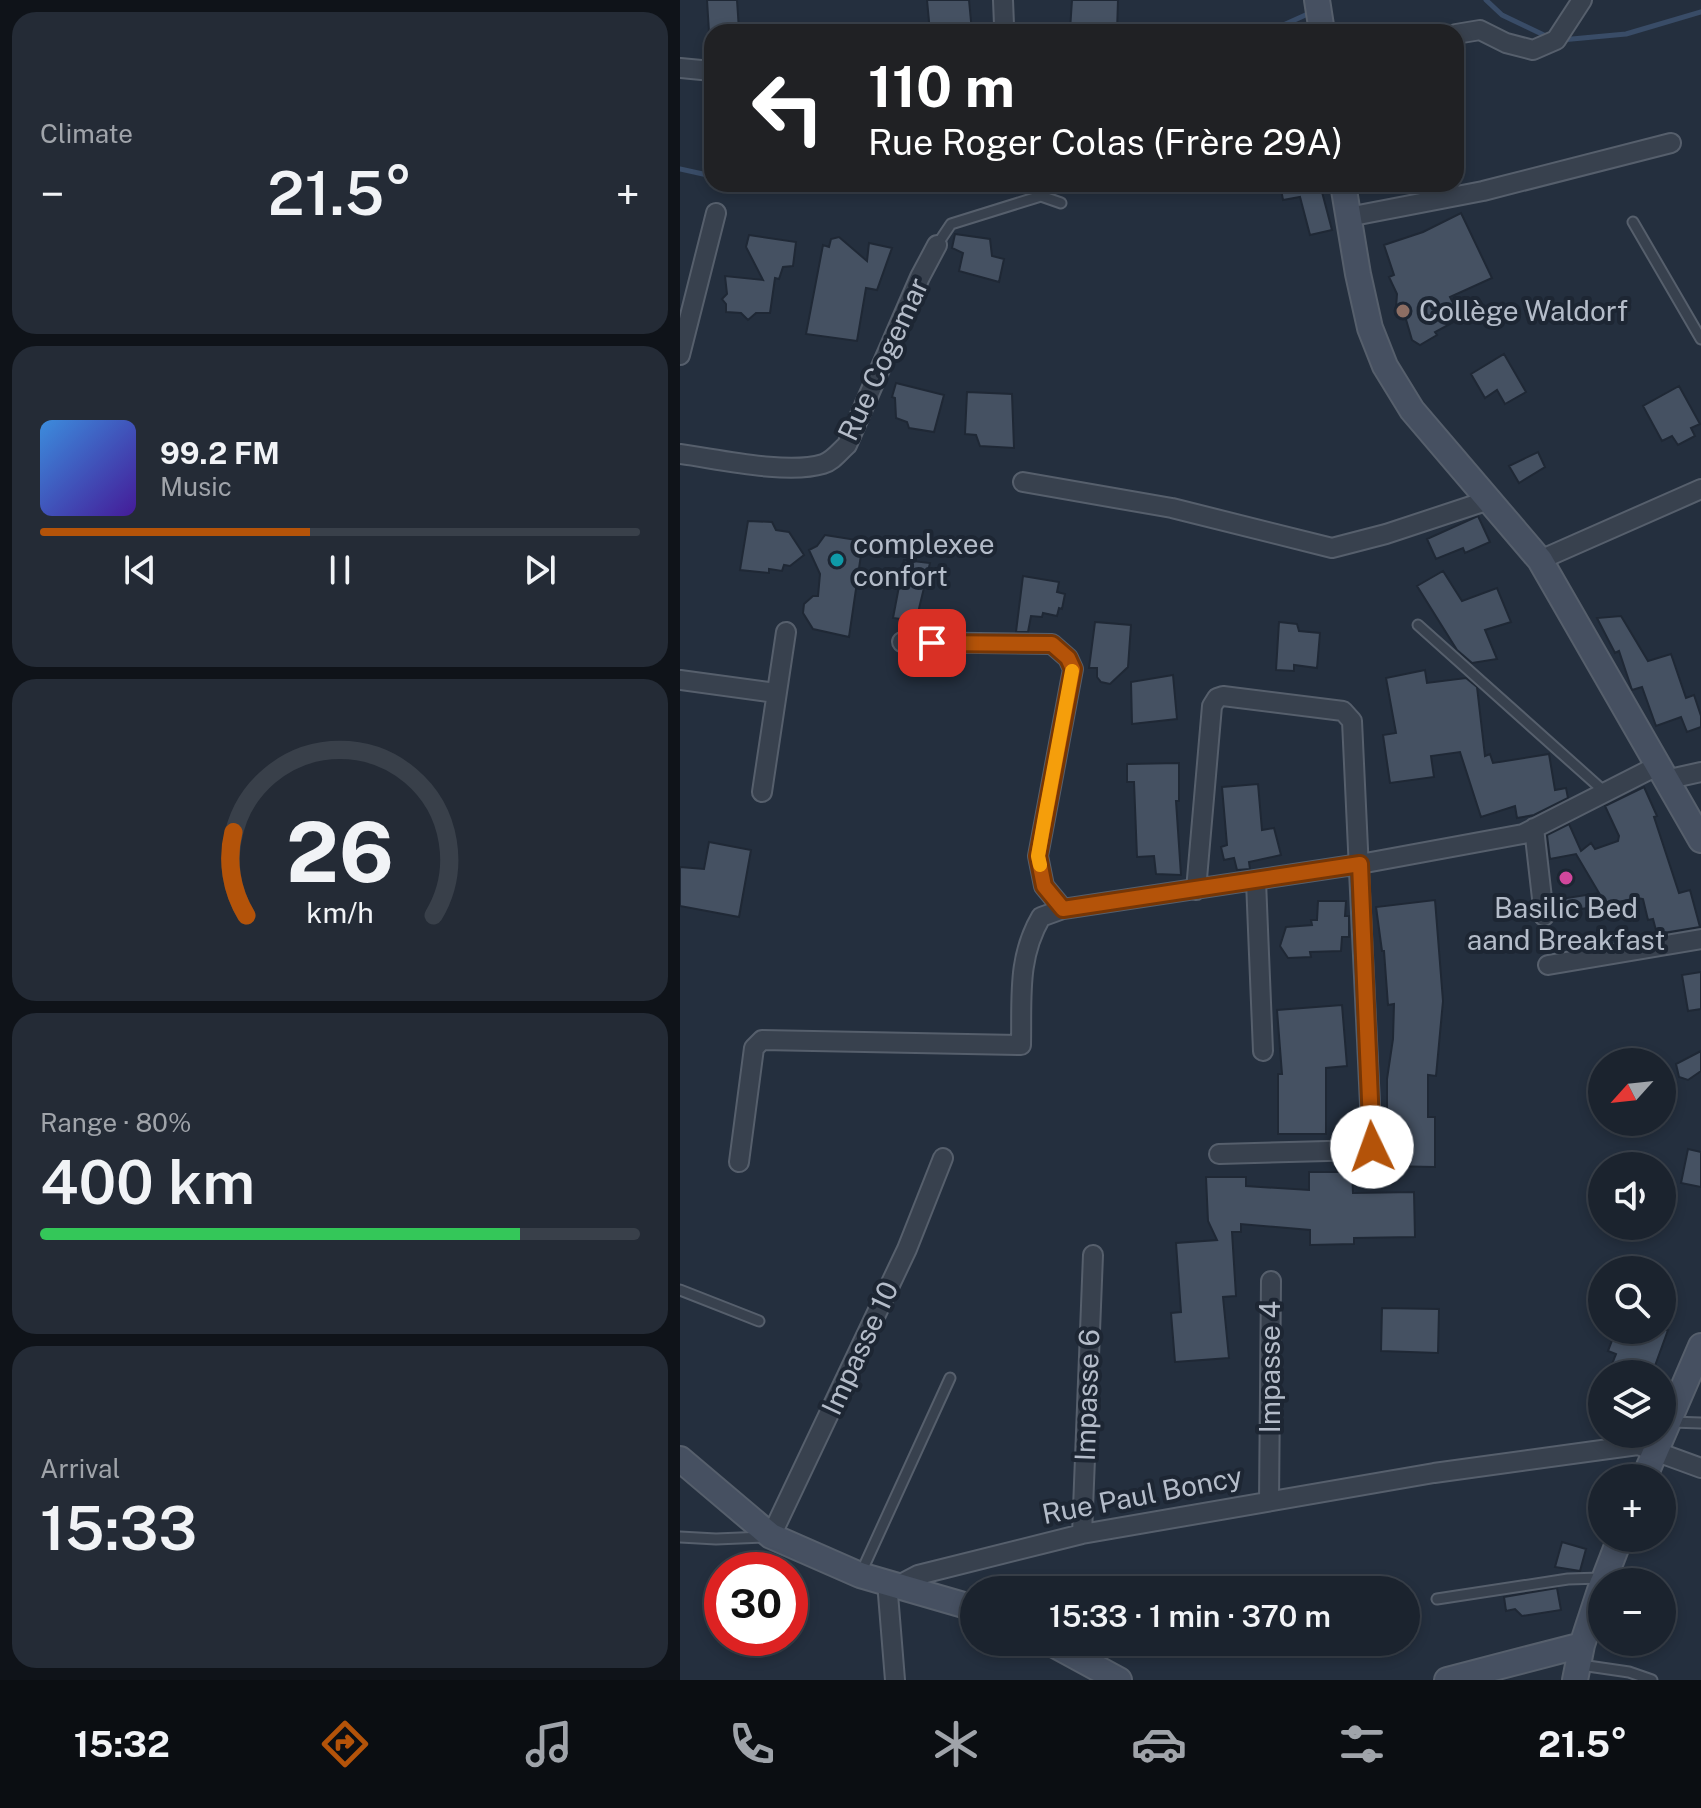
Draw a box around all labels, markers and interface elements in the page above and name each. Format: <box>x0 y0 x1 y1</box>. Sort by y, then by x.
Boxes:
text: 110 m <box>868 54 1015 120</box>
icon: left <box>736 56 840 160</box>
text: Climate <box>40 118 133 149</box>
text: Rue Roger Colas (Frère 29A) <box>868 121 1343 163</box>
text: 21.5° <box>268 158 412 229</box>
text: − <box>40 168 64 220</box>
text: + <box>616 168 640 220</box>
street label: Rue Cogemar <box>830 272 935 445</box>
place label: Collège Waldorf <box>1419 294 1628 327</box>
marker: Collège Waldorf <box>1394 302 1412 320</box>
text: 99.2 FM <box>160 435 280 471</box>
text: Music <box>160 471 232 502</box>
place label: complexee confort <box>853 527 995 592</box>
icon: previous <box>118 548 162 592</box>
icon: pause <box>318 548 362 592</box>
icon: next <box>518 548 562 592</box>
marker: complexee confort <box>828 551 846 569</box>
pin <box>898 609 966 677</box>
icon: arrive <box>910 621 954 665</box>
text: 26 <box>286 803 394 901</box>
marker: Basilic Bed aand Breakfast <box>1557 869 1575 887</box>
place label: Basilic Bed aand Breakfast <box>1467 891 1665 956</box>
text: km/h <box>306 896 374 929</box>
north arrow <box>1588 1048 1676 1136</box>
map controls <box>1588 1048 1676 1656</box>
position arrow <box>1330 1105 1414 1189</box>
text: Range · 80% <box>40 1107 192 1138</box>
text: 400 km <box>40 1147 255 1218</box>
button: sound <box>1588 1152 1676 1240</box>
button: search <box>1588 1256 1676 1344</box>
street label: Impasse 10 <box>814 1276 905 1420</box>
street label: Impasse 4 <box>1253 1301 1286 1433</box>
street label: Impasse 6 <box>1068 1328 1105 1462</box>
button: layers <box>1588 1360 1676 1448</box>
text: Arrival <box>40 1453 120 1484</box>
street label: Rue Paul Boncy <box>1039 1459 1245 1530</box>
button: + <box>1588 1464 1676 1552</box>
text: 15:33 <box>40 1493 197 1564</box>
speed limit sign: 30 <box>704 1552 808 1656</box>
button: − <box>1588 1568 1676 1656</box>
text: 15:33 · 1 min · 370 m <box>1049 1598 1331 1634</box>
icon: directions <box>317 1716 373 1772</box>
icon: music <box>521 1716 577 1772</box>
icon: phone <box>724 1716 780 1772</box>
icon: climate <box>928 1716 984 1772</box>
icon: car <box>1131 1716 1187 1772</box>
icon: filters <box>1334 1716 1390 1772</box>
text: 15:32 <box>74 1723 170 1765</box>
text: 21.5° <box>1538 1723 1627 1765</box>

